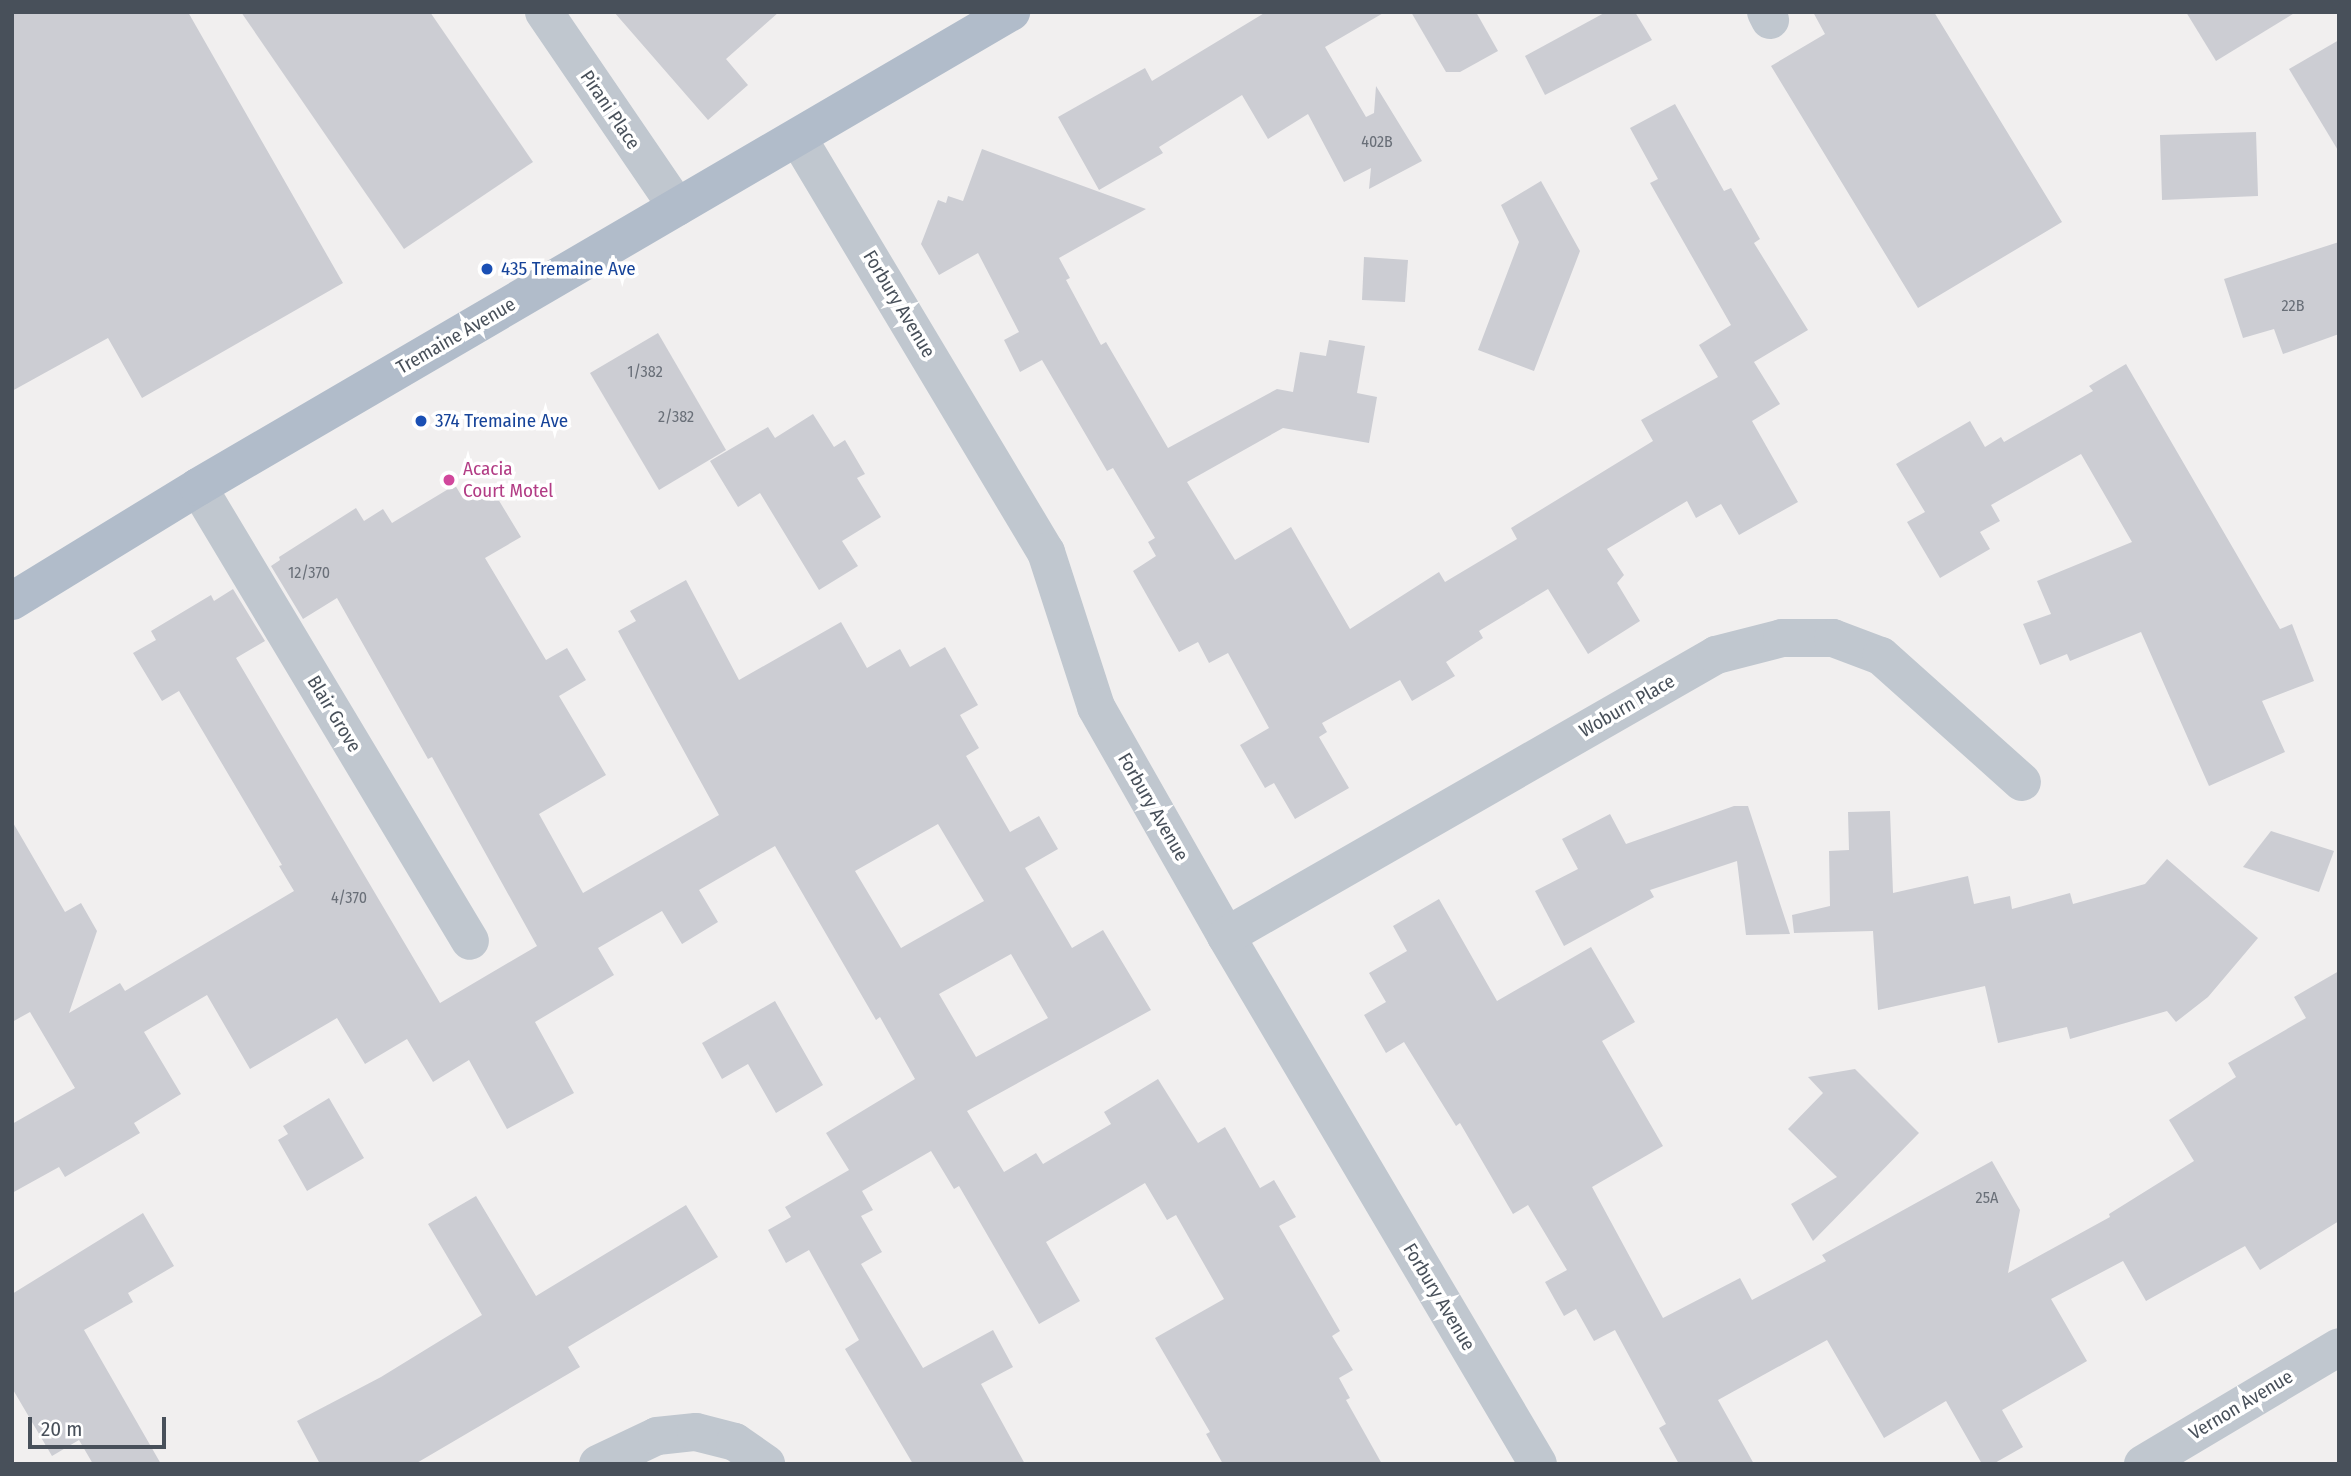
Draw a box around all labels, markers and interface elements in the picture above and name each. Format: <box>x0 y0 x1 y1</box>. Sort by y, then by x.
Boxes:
street label: Pirani Place <box>575 66 645 154</box>
house number: 402B <box>1361 132 1393 152</box>
street label: Forbury Avenue <box>858 246 940 362</box>
place label: 435 Tremaine Ave <box>501 258 636 280</box>
marker: 435 Tremaine Ave <box>479 261 495 277</box>
street label: Tremaine Avenue <box>393 293 519 379</box>
house number: 22B <box>2282 296 2304 316</box>
house number: 1/382 <box>627 362 663 382</box>
house number: 2/382 <box>658 407 694 427</box>
place label: 374 Tremaine Ave <box>435 410 568 432</box>
marker: 374 Tremaine Ave <box>413 413 429 429</box>
place label: Acacia Court Motel <box>463 458 553 502</box>
marker: Acacia Court Motel <box>441 472 457 488</box>
house number: 12/370 <box>288 563 330 583</box>
street label: Woburn Place <box>1575 670 1679 742</box>
street label: Blair Grove <box>302 672 366 756</box>
street label: Forbury Avenue <box>1113 749 1193 865</box>
house number: 4/370 <box>331 888 367 908</box>
house number: 25A <box>1976 1188 1998 1208</box>
street label: Forbury Avenue <box>1398 1239 1480 1355</box>
street label: Vernon Avenue <box>2185 1365 2297 1445</box>
scale bar <box>32 1402 170 1446</box>
text: 20 m <box>41 1416 82 1442</box>

